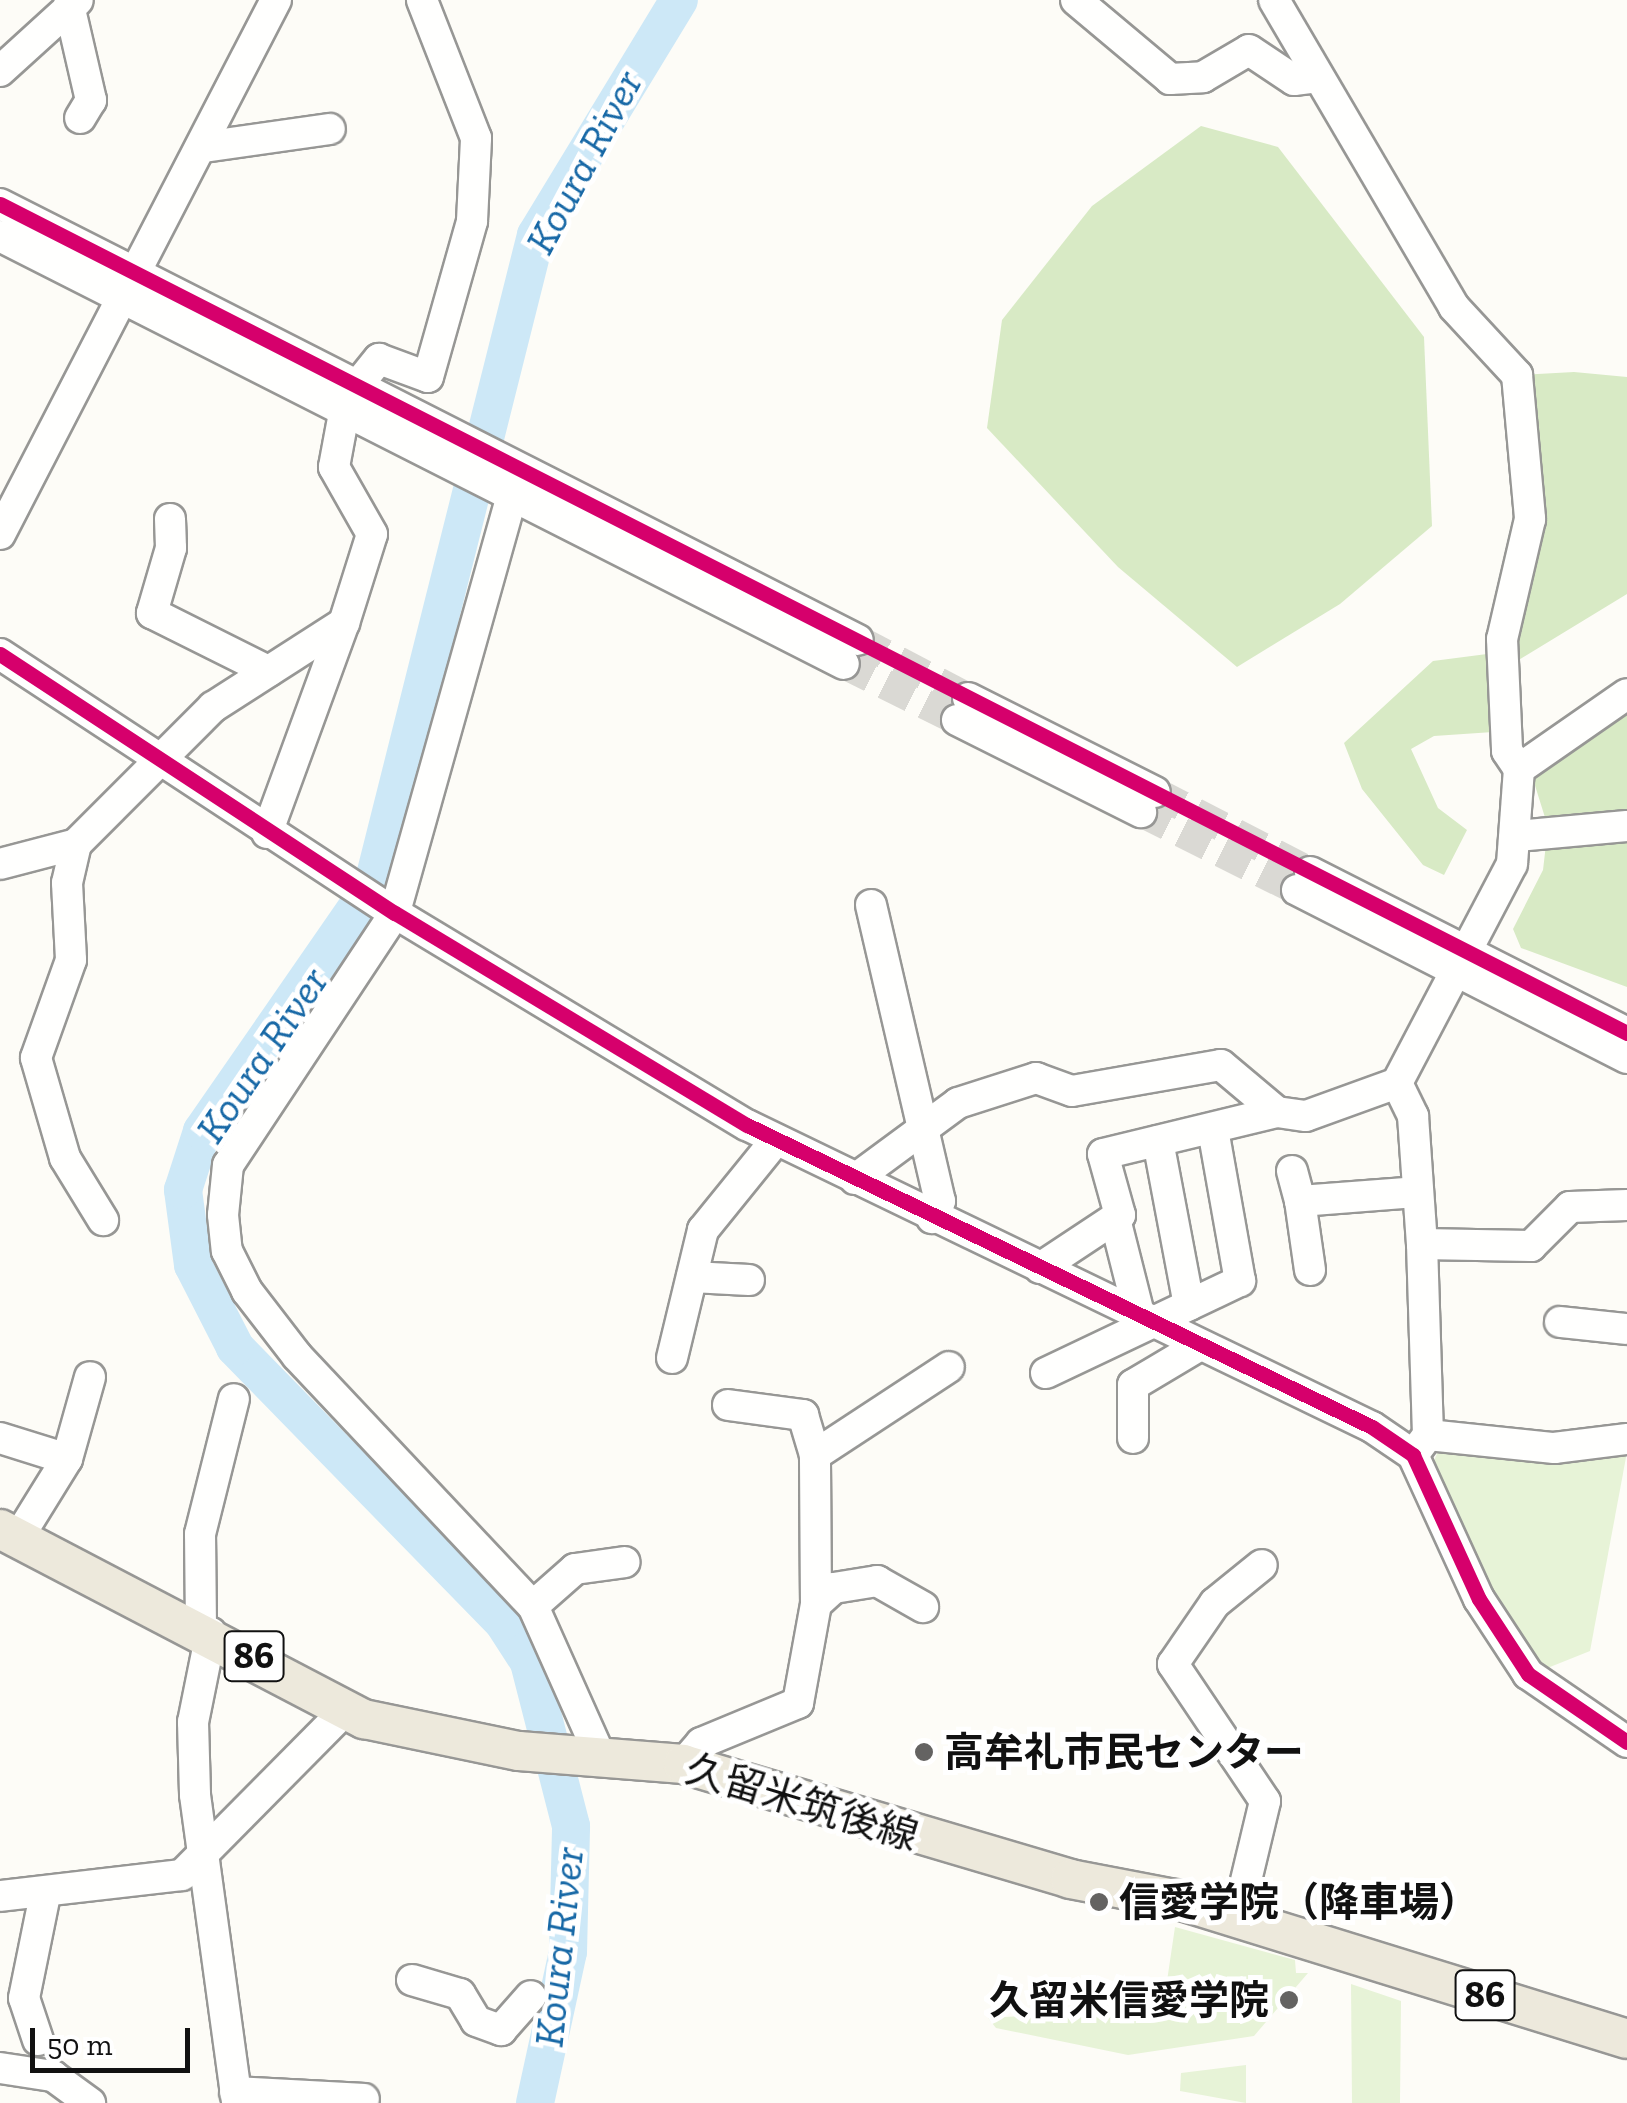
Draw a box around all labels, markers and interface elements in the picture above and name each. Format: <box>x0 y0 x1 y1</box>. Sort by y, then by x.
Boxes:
water label: Koura River <box>515 62 653 262</box>
water label: Koura River <box>185 958 339 1152</box>
road number: 86 <box>222 1623 286 1689</box>
place label: 高牟礼市民センター <box>944 1728 1304 1776</box>
marker: 高牟礼市民センター <box>913 1741 935 1763</box>
street label: 久留米筑後線 <box>680 1744 924 1860</box>
water label: Koura River <box>523 1845 595 2049</box>
place label: 信愛学院（降車場） <box>1119 1878 1479 1926</box>
marker: 信愛学院（降車場） <box>1088 1891 1110 1913</box>
road number: 86 <box>1452 1962 1518 2028</box>
place label: 久留米信愛学院 <box>989 1976 1269 2024</box>
marker: 久留米信愛学院 <box>1278 1989 1300 2011</box>
scale bar <box>35 2008 195 2070</box>
text: 50 m <box>47 2027 112 2063</box>

